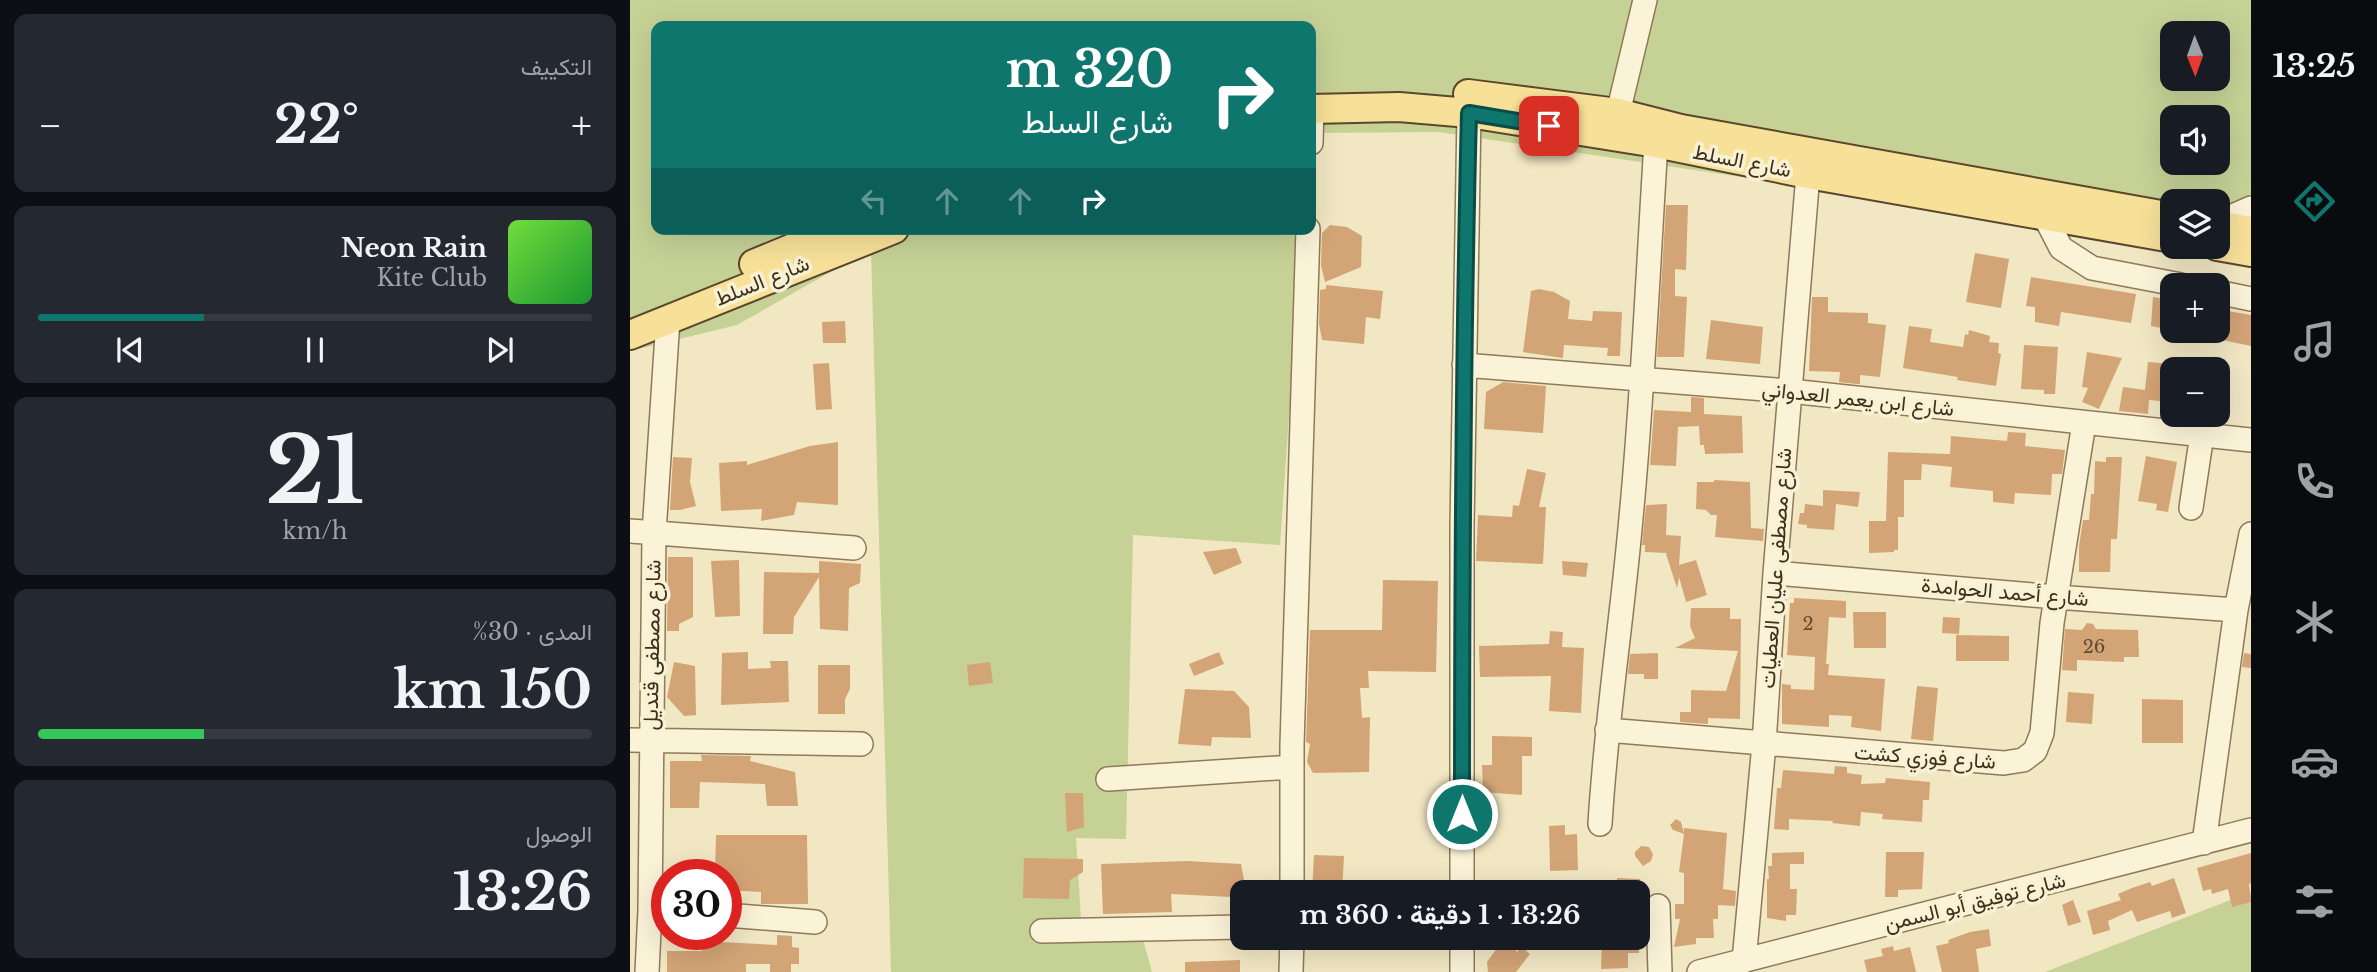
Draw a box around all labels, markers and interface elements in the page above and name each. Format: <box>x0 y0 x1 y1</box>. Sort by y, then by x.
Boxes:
north arrow <box>2160 21 2230 91</box>
map controls <box>2160 21 2230 427</box>
text: 320 m <box>1006 39 1173 100</box>
text: 13:25 <box>2272 46 2356 86</box>
icon: right <box>1197 49 1288 140</box>
text: التكييف <box>521 53 592 81</box>
text: 22° <box>274 93 359 157</box>
pin <box>1519 96 1579 156</box>
text: − <box>38 102 62 149</box>
text: + <box>571 102 592 149</box>
text: شارع السلط <box>1021 102 1173 142</box>
button: sound <box>2160 105 2230 175</box>
icon: arrive <box>1530 107 1568 145</box>
street label: شارع السلط <box>1690 139 1793 184</box>
icon: directions <box>2290 177 2339 226</box>
icon: left <box>855 182 893 220</box>
icon: ahead <box>928 182 966 220</box>
icon: ahead <box>1001 182 1039 220</box>
icon: right <box>1074 182 1112 220</box>
button: layers <box>2160 189 2230 259</box>
text: Neon Rain <box>341 232 487 264</box>
street label: شارع السلط <box>711 250 813 313</box>
text: Kite Club <box>376 264 487 292</box>
button: + <box>2160 273 2230 343</box>
icon: music <box>2290 317 2339 366</box>
icon: previous <box>111 331 149 369</box>
icon: pause <box>296 331 334 369</box>
icon: next <box>481 331 519 369</box>
button: − <box>2160 357 2230 427</box>
street label: شارع ابن يعمر العدواني <box>1760 376 1955 426</box>
text: 21 <box>266 415 364 528</box>
street label: شارع مصطفى عليان العطيات <box>1755 447 1798 689</box>
icon: phone <box>2290 457 2339 506</box>
text: km/h <box>282 517 348 545</box>
street label: شارع مصطفى قنديل <box>638 559 667 731</box>
street label: شارع أحمد الحوامدة <box>1920 572 2090 613</box>
icon: climate <box>2290 597 2339 646</box>
house number: 2 <box>1802 613 1814 635</box>
text: المدى · 30% <box>473 618 592 646</box>
house number: 26 <box>2083 636 2105 658</box>
text: 150 km <box>393 658 592 722</box>
icon: car <box>2290 737 2339 786</box>
street label: شارع فوزي كشت <box>1853 739 1997 779</box>
position arrow <box>1425 777 1499 851</box>
text: الوصول <box>526 820 592 848</box>
speed limit sign: 30 <box>651 859 742 950</box>
text: 13:26 <box>453 860 592 924</box>
street label: شارع توفيق أبو السمن <box>1882 867 2069 938</box>
icon: filters <box>2290 877 2339 926</box>
text: 13:26 · 1 دقيقة · 360 m <box>1300 899 1581 931</box>

